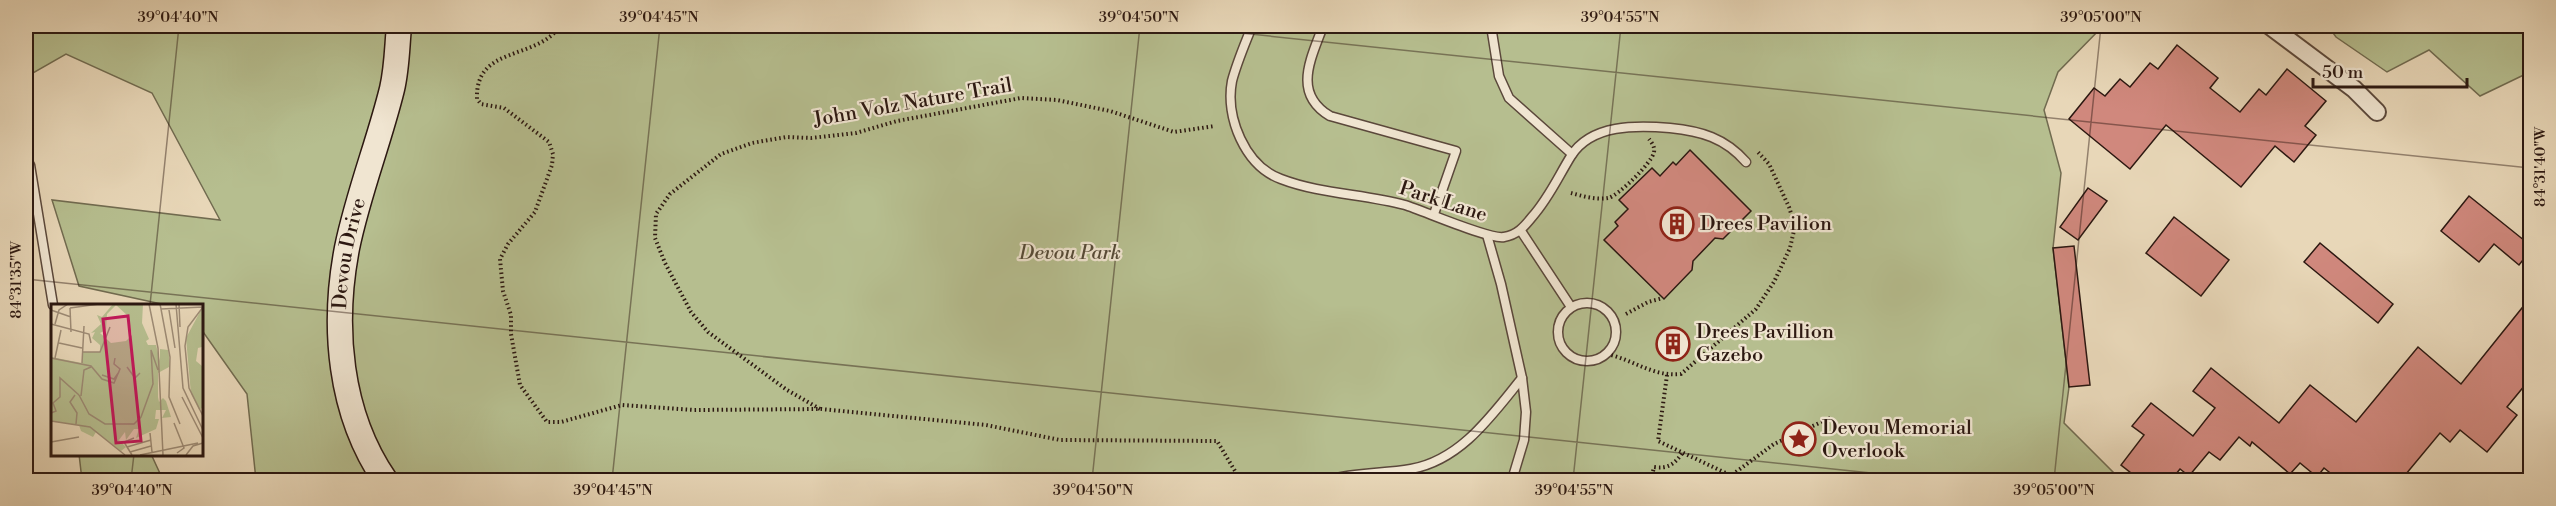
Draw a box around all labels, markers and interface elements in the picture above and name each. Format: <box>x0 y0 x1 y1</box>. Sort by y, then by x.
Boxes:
text: 39°04'40"N <box>137 8 219 27</box>
text: 39°04'45"N <box>619 8 699 27</box>
text: 39°04'50"N <box>1099 8 1179 27</box>
text: 39°04'55"N <box>1581 8 1659 27</box>
text: 39°05'00"N <box>2060 8 2142 27</box>
scale bar <box>2313 51 2468 89</box>
text: 50 m <box>2322 61 2364 84</box>
street label: John Volz Nature Trail <box>811 73 1014 133</box>
text: 84°31'40"W <box>2531 127 2550 207</box>
street label: Park Lane <box>1396 176 1490 228</box>
street label: Devou Drive <box>328 195 372 310</box>
building icon: Drees Pavilion <box>1659 206 1695 242</box>
place label: Drees Pavilion <box>1700 212 1832 237</box>
text: 84°31'35"W <box>7 241 26 319</box>
park label: Devou Park <box>1018 241 1121 266</box>
inset map <box>51 304 202 455</box>
place label: Drees Pavillion Gazebo <box>1696 320 1834 368</box>
building icon: Drees Pavillion Gazebo <box>1655 326 1691 362</box>
place label: Devou Memorial Overlook <box>1822 416 1972 464</box>
place icon: Devou Memorial Overlook <box>1781 421 1817 457</box>
text: 39°04'40"N <box>91 481 173 500</box>
text: 39°04'45"N <box>573 481 653 500</box>
text: 39°04'50"N <box>1053 481 1133 500</box>
text: 39°04'55"N <box>1535 481 1613 500</box>
text: 39°05'00"N <box>2013 481 2095 500</box>

